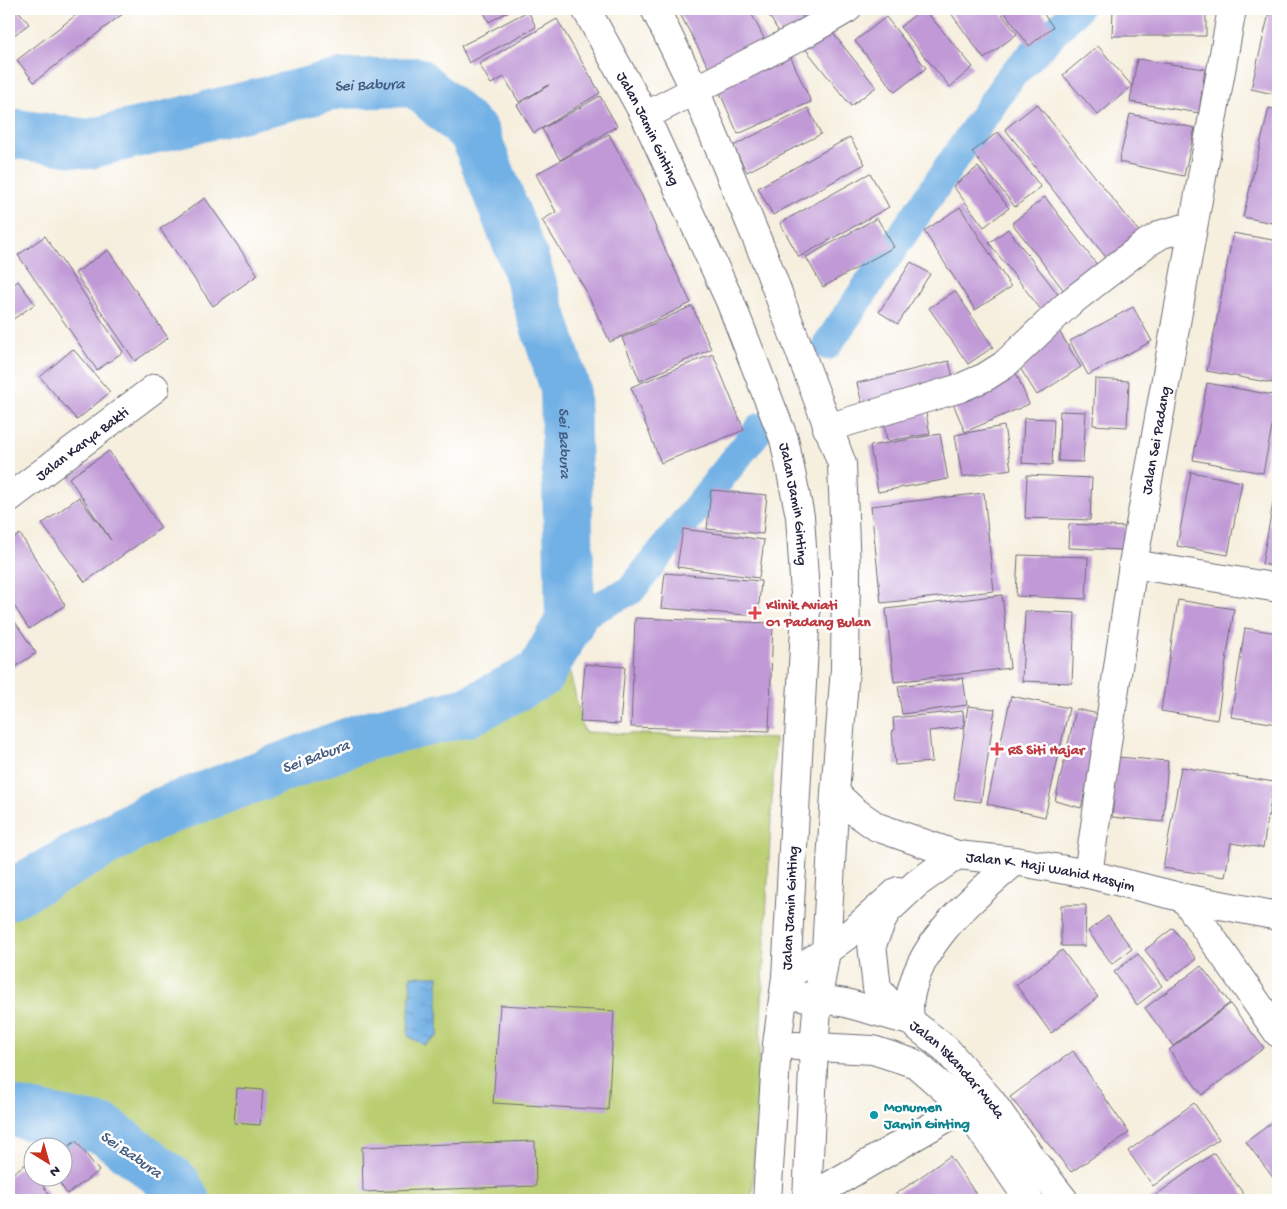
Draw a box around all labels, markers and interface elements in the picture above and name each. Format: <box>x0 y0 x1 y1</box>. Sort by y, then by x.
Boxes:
street label: Jalan Jamin Ginting <box>611 69 683 189</box>
water label: Sei Babura <box>333 76 406 98</box>
street label: Jalan Sei Padang <box>1139 385 1176 496</box>
street label: Jalan Karya Bakti <box>33 404 133 486</box>
water label: Sei Babura <box>552 408 573 480</box>
street label: Jalan Jamin Ginting <box>774 441 810 566</box>
place label: Klinik Aviati 01 Padang Bulan <box>765 597 871 632</box>
marker: Klinik Aviati 01 Padang Bulan <box>748 606 762 620</box>
water label: Sei Babura <box>280 737 354 779</box>
marker: RS Siti Hajar <box>990 742 1004 756</box>
place label: RS Siti Hajar <box>1007 742 1086 760</box>
street label: Jalan Jamin Ginting <box>779 846 803 971</box>
street label: Jalan K. Haji Wahid Hasyim <box>965 849 1137 897</box>
street label: Jalan Iskandar Muda <box>905 1017 1008 1123</box>
place label: Monumen Jamin Ginting <box>883 1099 970 1134</box>
marker: Monumen Jamin Ginting <box>868 1109 880 1121</box>
water label: Sei Babura <box>96 1128 165 1185</box>
north arrow <box>22 1136 72 1186</box>
text: N <box>46 1161 63 1180</box>

